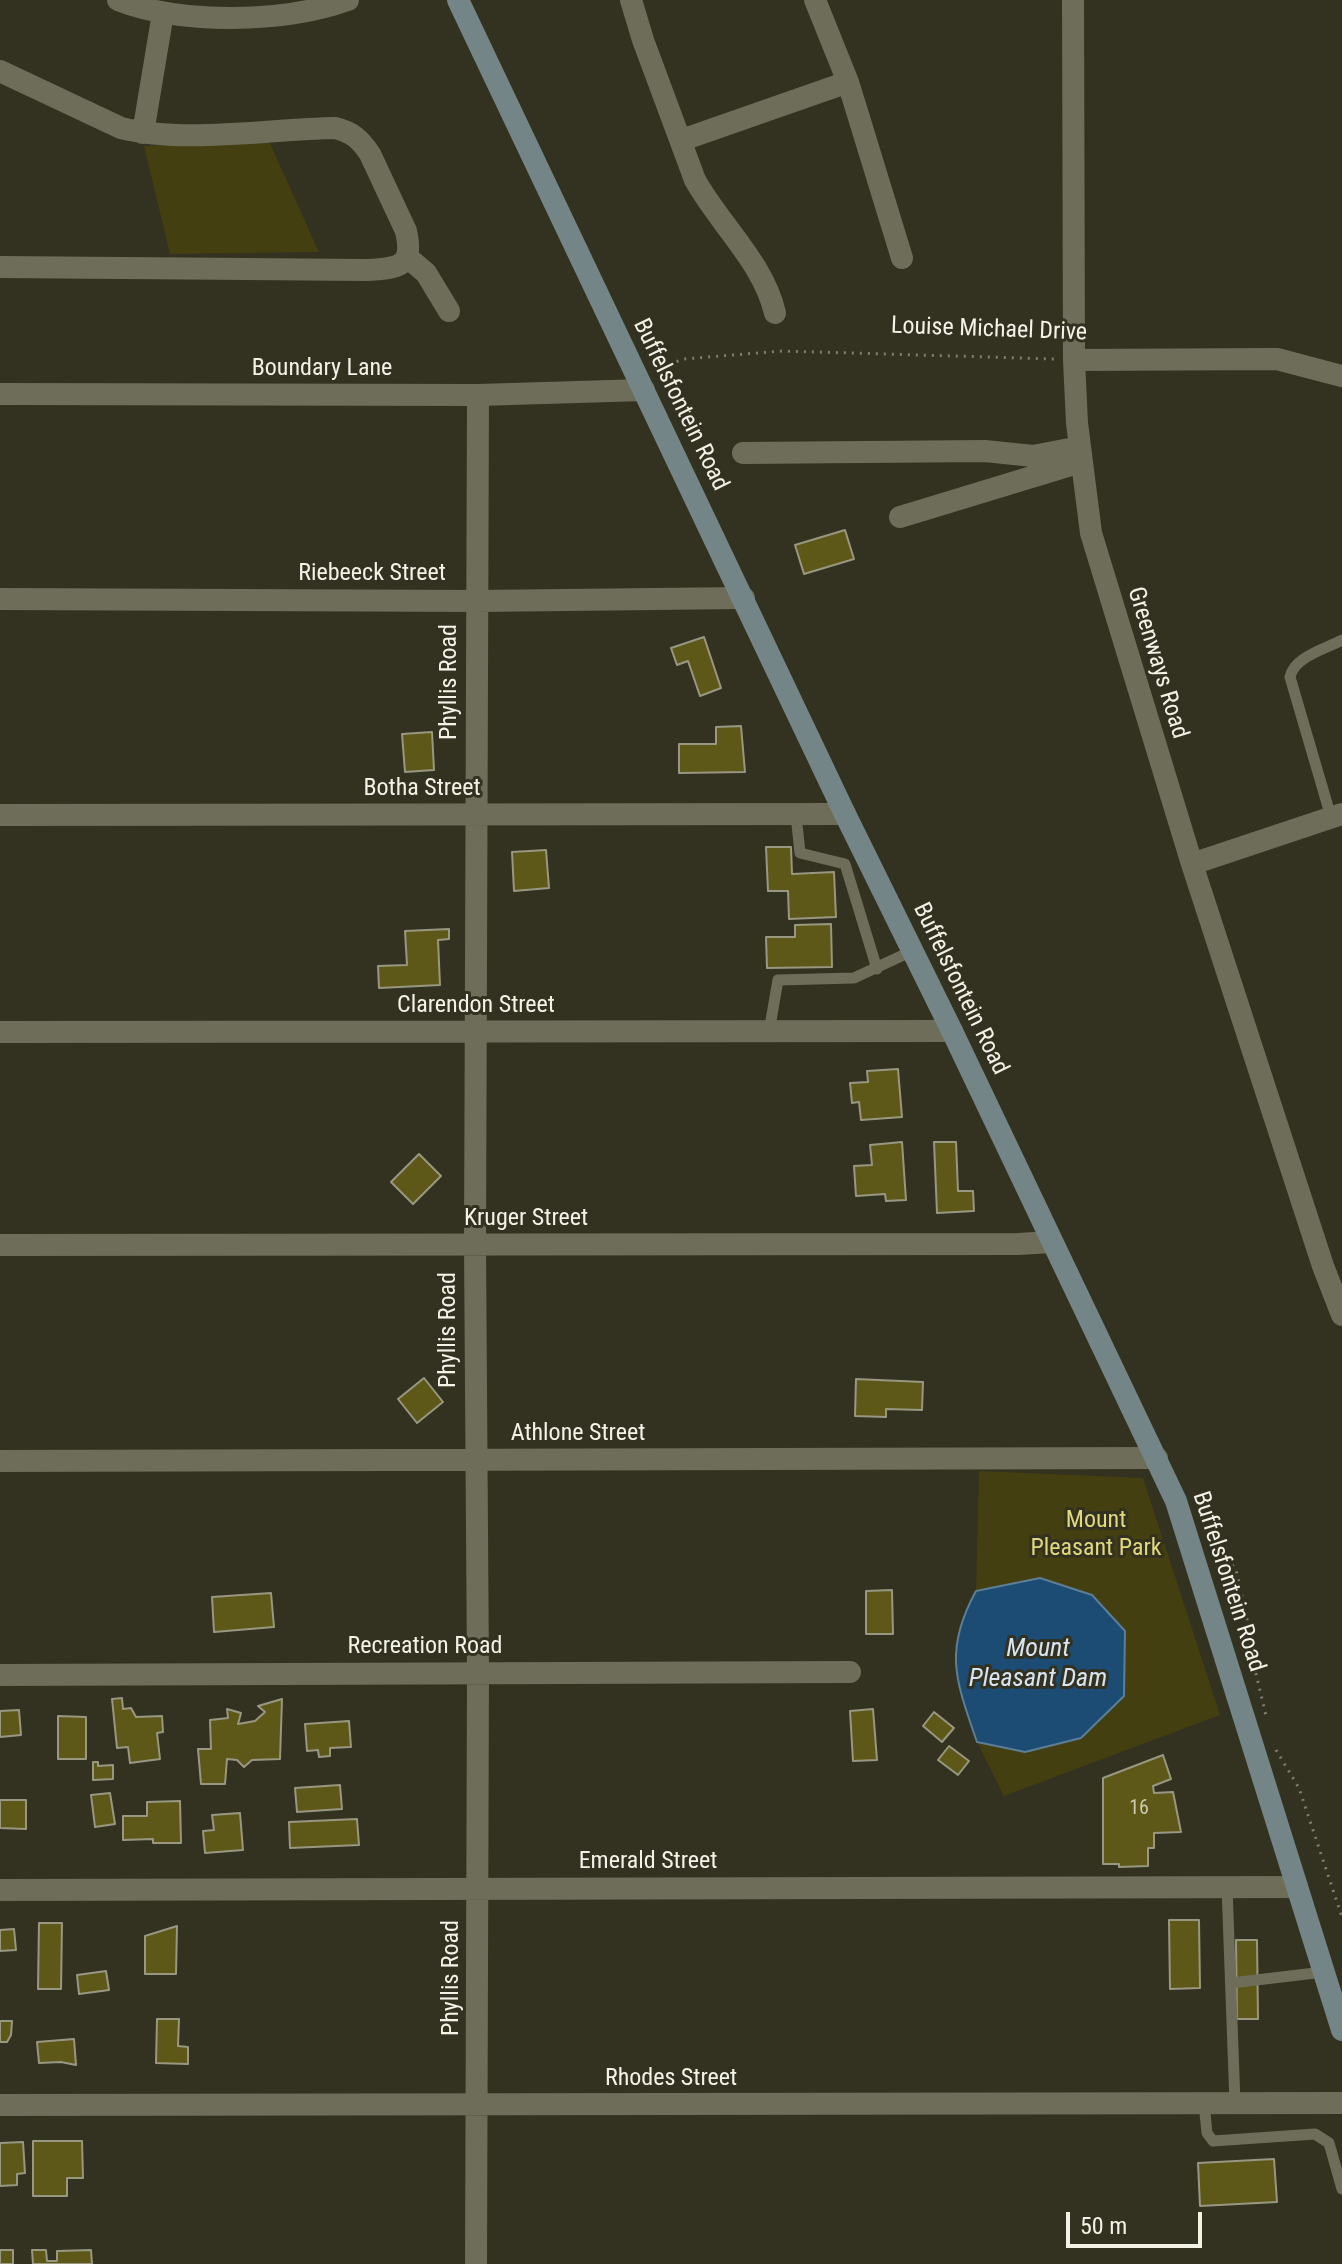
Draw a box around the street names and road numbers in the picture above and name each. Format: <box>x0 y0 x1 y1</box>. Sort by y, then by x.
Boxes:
street label: Louise Michael Drive <box>890 312 1088 348</box>
street label: Buffelsfontein Road <box>626 314 734 496</box>
street label: Boundary Lane <box>252 355 392 383</box>
street label: Riebeeck Street <box>298 560 446 588</box>
street label: Greenways Road <box>1120 584 1194 742</box>
street label: Phyllis Road <box>436 624 464 740</box>
street label: Botha Street <box>363 775 481 803</box>
street label: Buffelsfontein Road <box>906 898 1014 1080</box>
street label: Clarendon Street <box>397 992 555 1020</box>
street label: Kruger Street <box>464 1205 588 1233</box>
street label: Phyllis Road <box>435 1272 463 1388</box>
street label: Athlone Street <box>511 1420 645 1448</box>
street label: Buffelsfontein Road <box>1185 1488 1271 1676</box>
street label: Recreation Road <box>348 1633 502 1661</box>
street label: Emerald Street <box>579 1848 717 1876</box>
street label: Phyllis Road <box>438 1920 466 2036</box>
street label: Rhodes Street <box>605 2065 737 2093</box>

